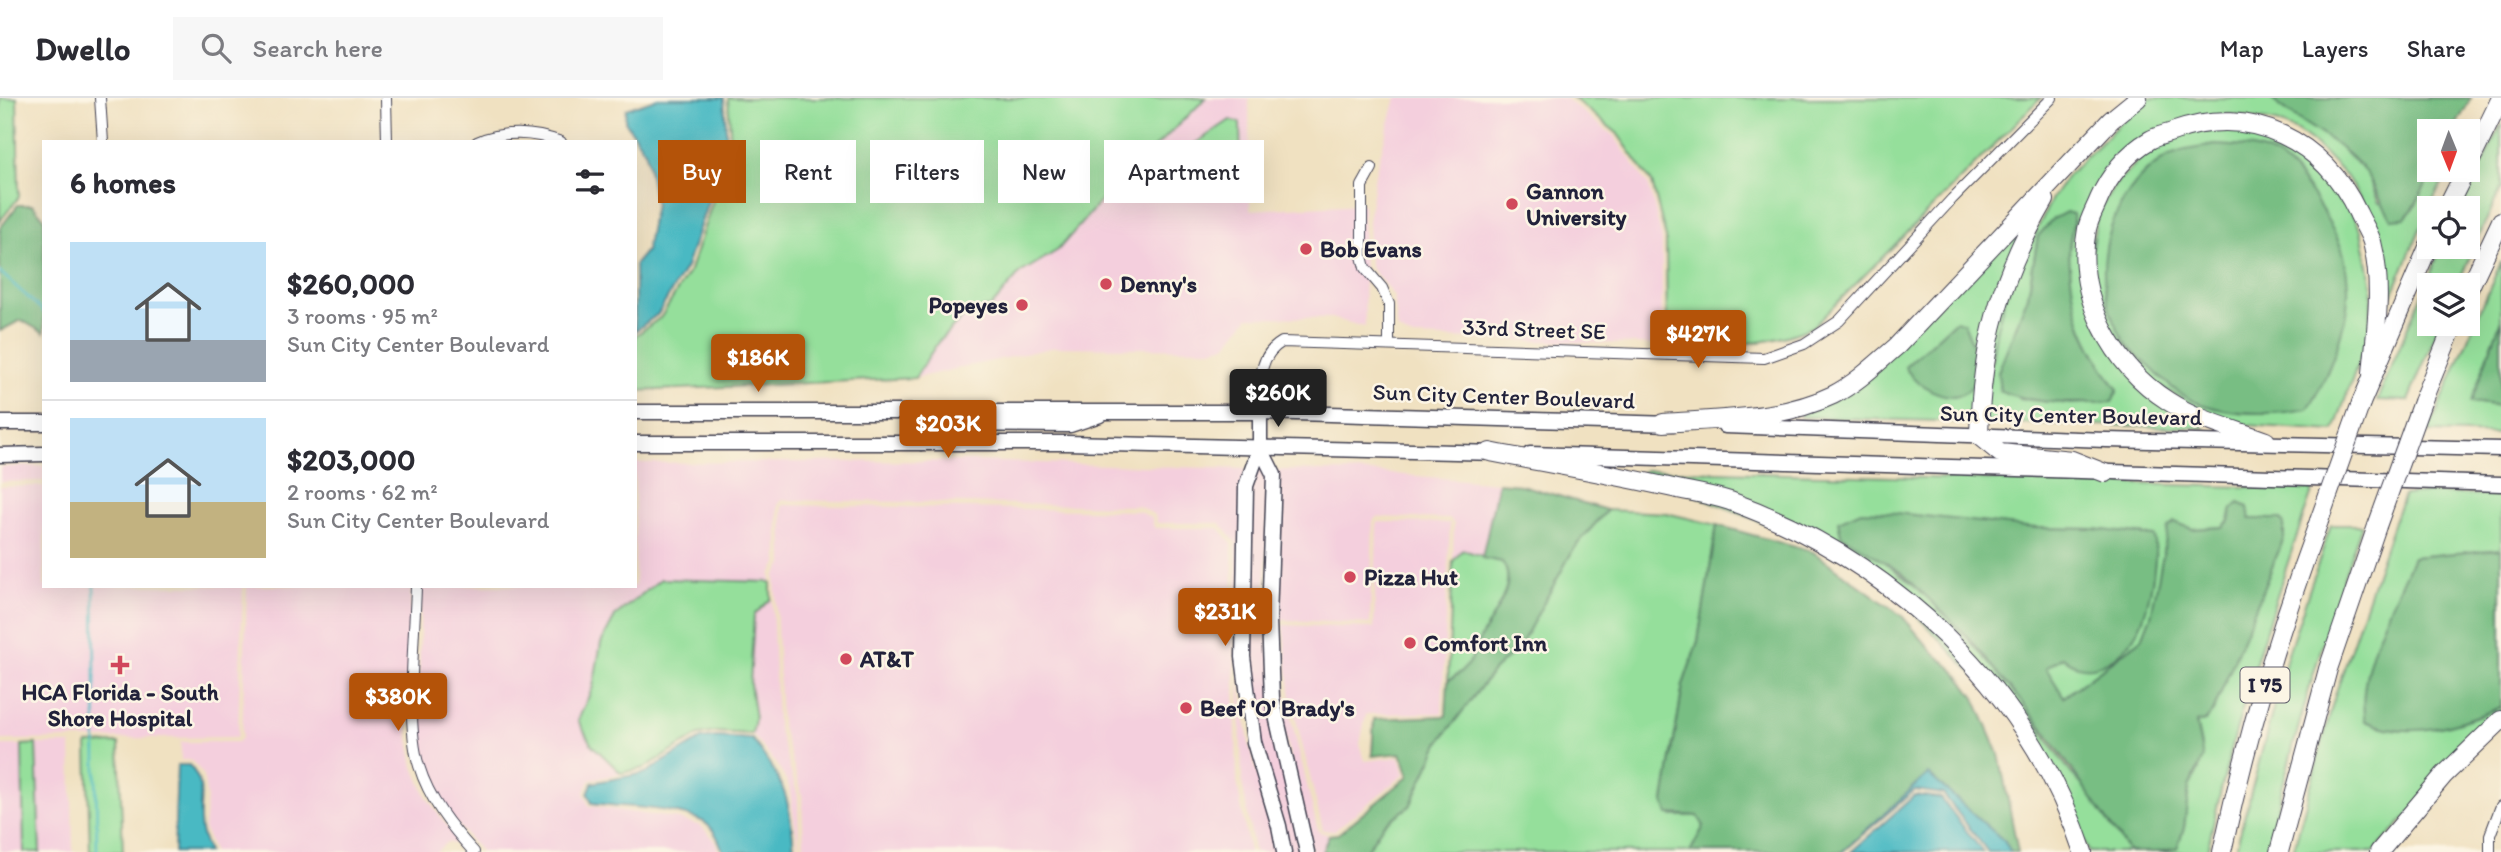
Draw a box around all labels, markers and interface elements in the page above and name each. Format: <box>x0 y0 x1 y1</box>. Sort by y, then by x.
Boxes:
search box <box>173 17 663 80</box>
text: Dwello <box>35 29 131 68</box>
icon: search <box>197 29 235 67</box>
text: Search here <box>253 32 383 64</box>
text: Map <box>2220 34 2264 63</box>
text: Layers <box>2302 34 2369 63</box>
text: Share <box>2407 34 2466 63</box>
north arrow <box>2417 119 2480 182</box>
map controls <box>2417 119 2480 336</box>
chip: Buy <box>658 140 746 203</box>
chip: Rent <box>760 140 856 203</box>
chip: Filters <box>870 140 984 203</box>
chip: New <box>998 140 1090 203</box>
chip: Apartment <box>1104 140 1264 203</box>
icon: filters <box>571 163 609 201</box>
text: 6 homes <box>70 164 176 201</box>
place label: Gannon University <box>1526 177 1627 231</box>
marker: Gannon University <box>1504 196 1520 212</box>
button: locate <box>2417 196 2480 259</box>
place label: Bob Evans <box>1320 235 1422 263</box>
marker: Bob Evans <box>1298 241 1314 257</box>
text: $260,000 <box>287 265 415 302</box>
icon: home <box>126 270 210 354</box>
place label: Denny's <box>1120 270 1197 298</box>
button: layers <box>2417 273 2480 336</box>
marker: Denny's <box>1098 276 1114 292</box>
place label: Popeyes <box>928 291 1008 319</box>
marker: Popeyes <box>1014 297 1030 313</box>
text: 3 rooms · 95 m² <box>287 302 438 330</box>
pin: $427K <box>1649 310 1747 370</box>
street label: 33rd Street SE <box>1462 313 1606 345</box>
text: $427K <box>1666 319 1730 347</box>
text: Sun City Center Boulevard <box>287 330 550 358</box>
pin: $186K <box>709 334 807 394</box>
text: $186K <box>727 343 789 371</box>
pin: $260K <box>1229 370 1327 429</box>
street label: Sun City Center Boulevard <box>1372 377 1636 415</box>
text: $260K <box>1246 378 1310 406</box>
street label: Sun City Center Boulevard <box>1940 399 2203 431</box>
pin: $203K <box>899 400 997 460</box>
text: $203K <box>915 409 981 437</box>
text: $203,000 <box>287 441 415 478</box>
icon: home <box>126 446 210 530</box>
text: 2 rooms · 62 m² <box>287 478 438 506</box>
text: Sun City Center Boulevard <box>287 506 550 534</box>
place label: Pizza Hut <box>1364 563 1458 591</box>
marker: Pizza Hut <box>1342 569 1358 585</box>
pin: $231K <box>1176 588 1274 648</box>
text: $231K <box>1194 597 1256 625</box>
place label: Comfort Inn <box>1424 629 1548 657</box>
marker: Comfort Inn <box>1402 635 1418 651</box>
place label: AT&T <box>859 645 915 673</box>
marker: AT&T <box>838 651 854 667</box>
marker: HCA Florida - South Shore Hospital <box>110 655 130 675</box>
road number: I 75 <box>2240 668 2290 702</box>
pin: $380K <box>349 674 447 733</box>
place label: HCA Florida - South Shore Hospital <box>22 678 219 732</box>
text: $380K <box>365 682 431 710</box>
place label: Beef 'O' Brady's <box>1200 694 1355 722</box>
marker: Beef 'O' Brady's <box>1178 700 1194 716</box>

